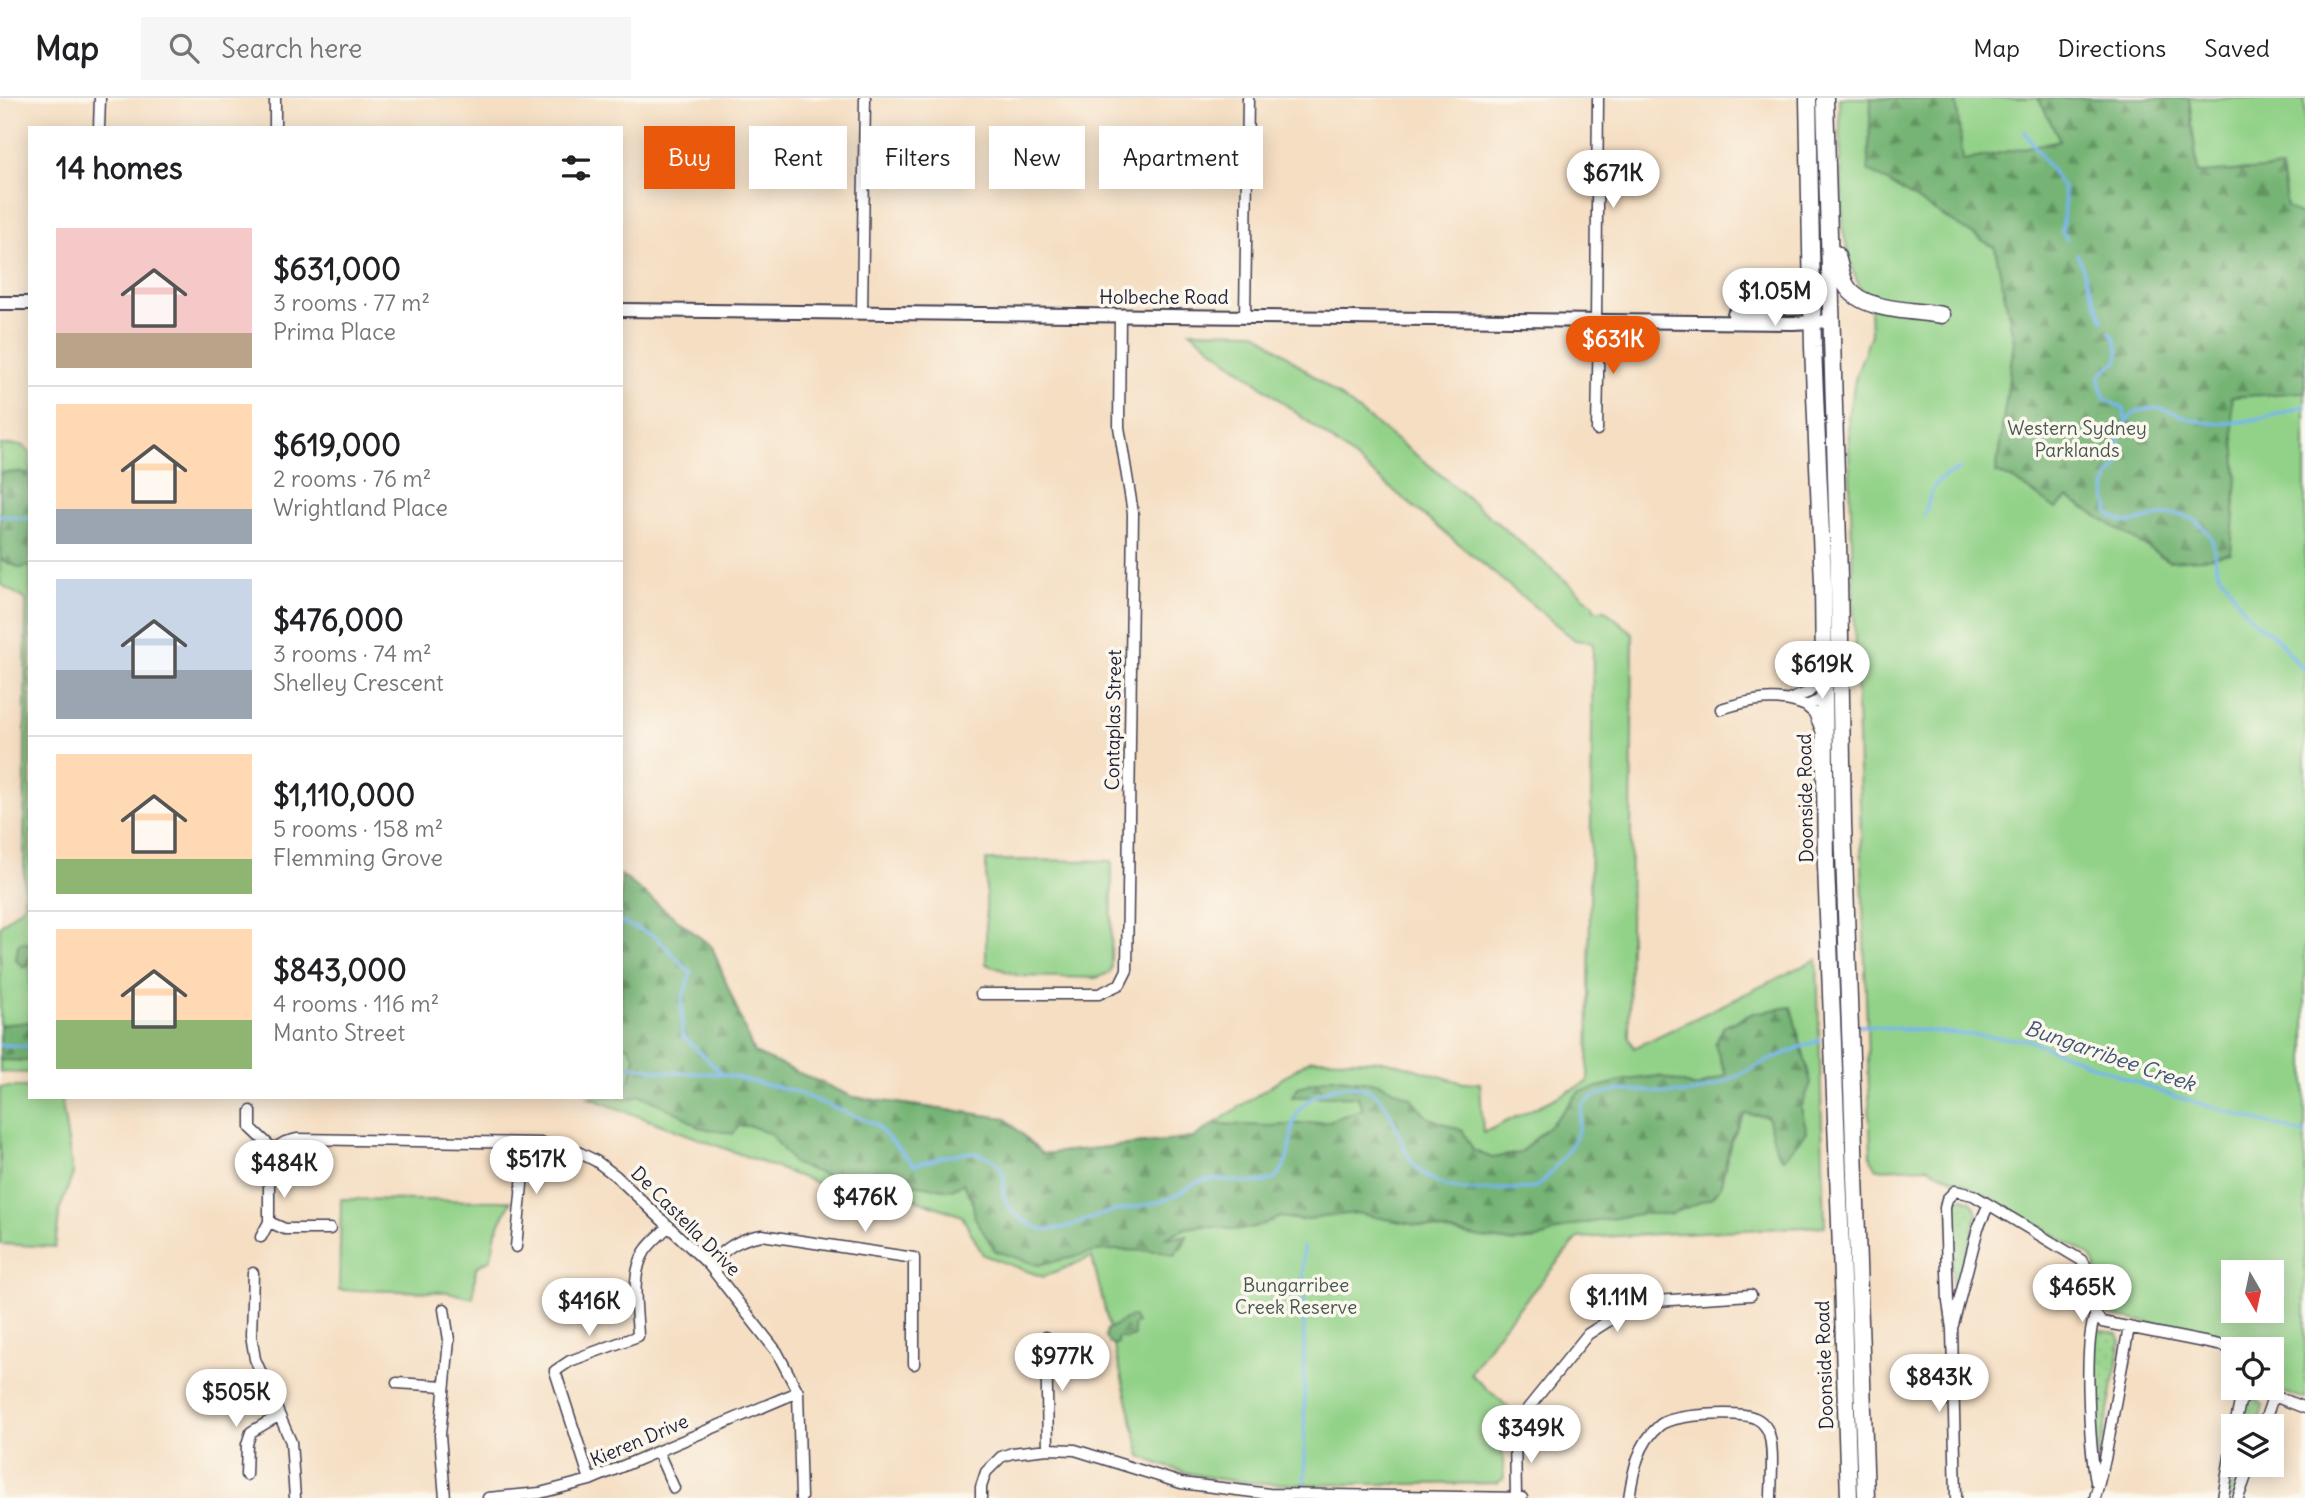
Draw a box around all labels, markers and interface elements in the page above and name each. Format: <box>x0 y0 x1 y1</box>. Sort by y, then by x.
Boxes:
search box <box>141 17 631 80</box>
text: Map <box>35 27 99 69</box>
icon: search <box>165 29 203 67</box>
text: Search here <box>221 32 362 65</box>
text: Map <box>1973 33 2020 63</box>
text: Directions <box>2058 33 2166 63</box>
text: Saved <box>2204 33 2270 63</box>
chip: Buy <box>644 126 735 189</box>
chip: Rent <box>749 126 847 189</box>
chip: Filters <box>861 126 975 189</box>
chip: New <box>989 126 1085 189</box>
chip: Apartment <box>1099 126 1263 189</box>
text: 14 homes <box>56 149 183 187</box>
icon: filters <box>557 149 595 187</box>
pin: $671K <box>1564 150 1662 210</box>
text: $671K <box>1583 158 1643 187</box>
text: $631,000 <box>273 250 401 288</box>
icon: home <box>112 256 196 340</box>
pin: $1.05M <box>1718 268 1832 328</box>
text: $1.05M <box>1738 276 1812 305</box>
street label: Holbeche Road <box>1099 285 1229 309</box>
text: 3 rooms · 77 m² <box>273 288 430 317</box>
pin: $631K <box>1564 316 1662 376</box>
text: Prima Place <box>273 317 396 346</box>
text: $631K <box>1582 324 1644 353</box>
park label: Western Sydney Parklands <box>2007 416 2147 462</box>
text: $619,000 <box>273 426 401 464</box>
icon: home <box>112 432 196 516</box>
text: 2 rooms · 76 m² <box>273 464 431 493</box>
text: Wrightland Place <box>273 493 448 522</box>
text: $476,000 <box>273 601 404 639</box>
icon: home <box>112 607 196 691</box>
text: 3 rooms · 74 m² <box>273 639 432 668</box>
pin: $619K <box>1773 642 1871 701</box>
street label: Contaplas Street <box>1100 649 1126 791</box>
text: $619K <box>1791 649 1853 678</box>
text: Shelley Crescent <box>273 668 444 697</box>
street label: Doonside Road <box>1792 733 1818 863</box>
text: $1,110,000 <box>273 776 415 814</box>
icon: home <box>112 782 196 866</box>
text: 5 rooms · 158 m² <box>273 814 443 843</box>
text: Flemming Grove <box>273 843 443 872</box>
text: $843,000 <box>273 951 407 989</box>
icon: home <box>112 957 196 1041</box>
text: 4 rooms · 116 m² <box>273 989 439 1018</box>
water label: Bungarribee Creek <box>2022 1014 2200 1098</box>
text: Manto Street <box>273 1018 405 1047</box>
pin: $517K <box>487 1136 585 1196</box>
pin: $484K <box>235 1140 333 1200</box>
text: $517K <box>506 1144 566 1173</box>
text: $484K <box>251 1148 317 1177</box>
street label: De Castella Drive <box>626 1161 746 1281</box>
pin: $476K <box>816 1174 914 1234</box>
text: $476K <box>833 1182 897 1211</box>
north arrow <box>2221 1260 2284 1323</box>
map controls <box>2221 1260 2284 1477</box>
pin: $465K <box>2033 1264 2131 1324</box>
text: $465K <box>2049 1272 2115 1301</box>
park label: Bungarribee Creek Reserve <box>1235 1273 1357 1319</box>
pin: $1.11M <box>1560 1274 1674 1334</box>
pin: $416K <box>540 1278 638 1338</box>
text: $1.11M <box>1586 1282 1648 1311</box>
text: $416K <box>558 1286 620 1315</box>
street label: Doonside Road <box>1810 1300 1838 1430</box>
pin: $977K <box>1013 1334 1111 1393</box>
button: locate <box>2221 1337 2284 1400</box>
text: $977K <box>1031 1341 1093 1370</box>
pin: $843K <box>1890 1354 1988 1414</box>
text: $843K <box>1906 1362 1972 1391</box>
pin: $505K <box>187 1370 285 1429</box>
text: $505K <box>202 1377 270 1406</box>
pin: $349K <box>1482 1406 1580 1465</box>
street label: Kieren Drive <box>586 1409 692 1471</box>
text: $349K <box>1498 1413 1564 1442</box>
button: layers <box>2221 1414 2284 1477</box>

